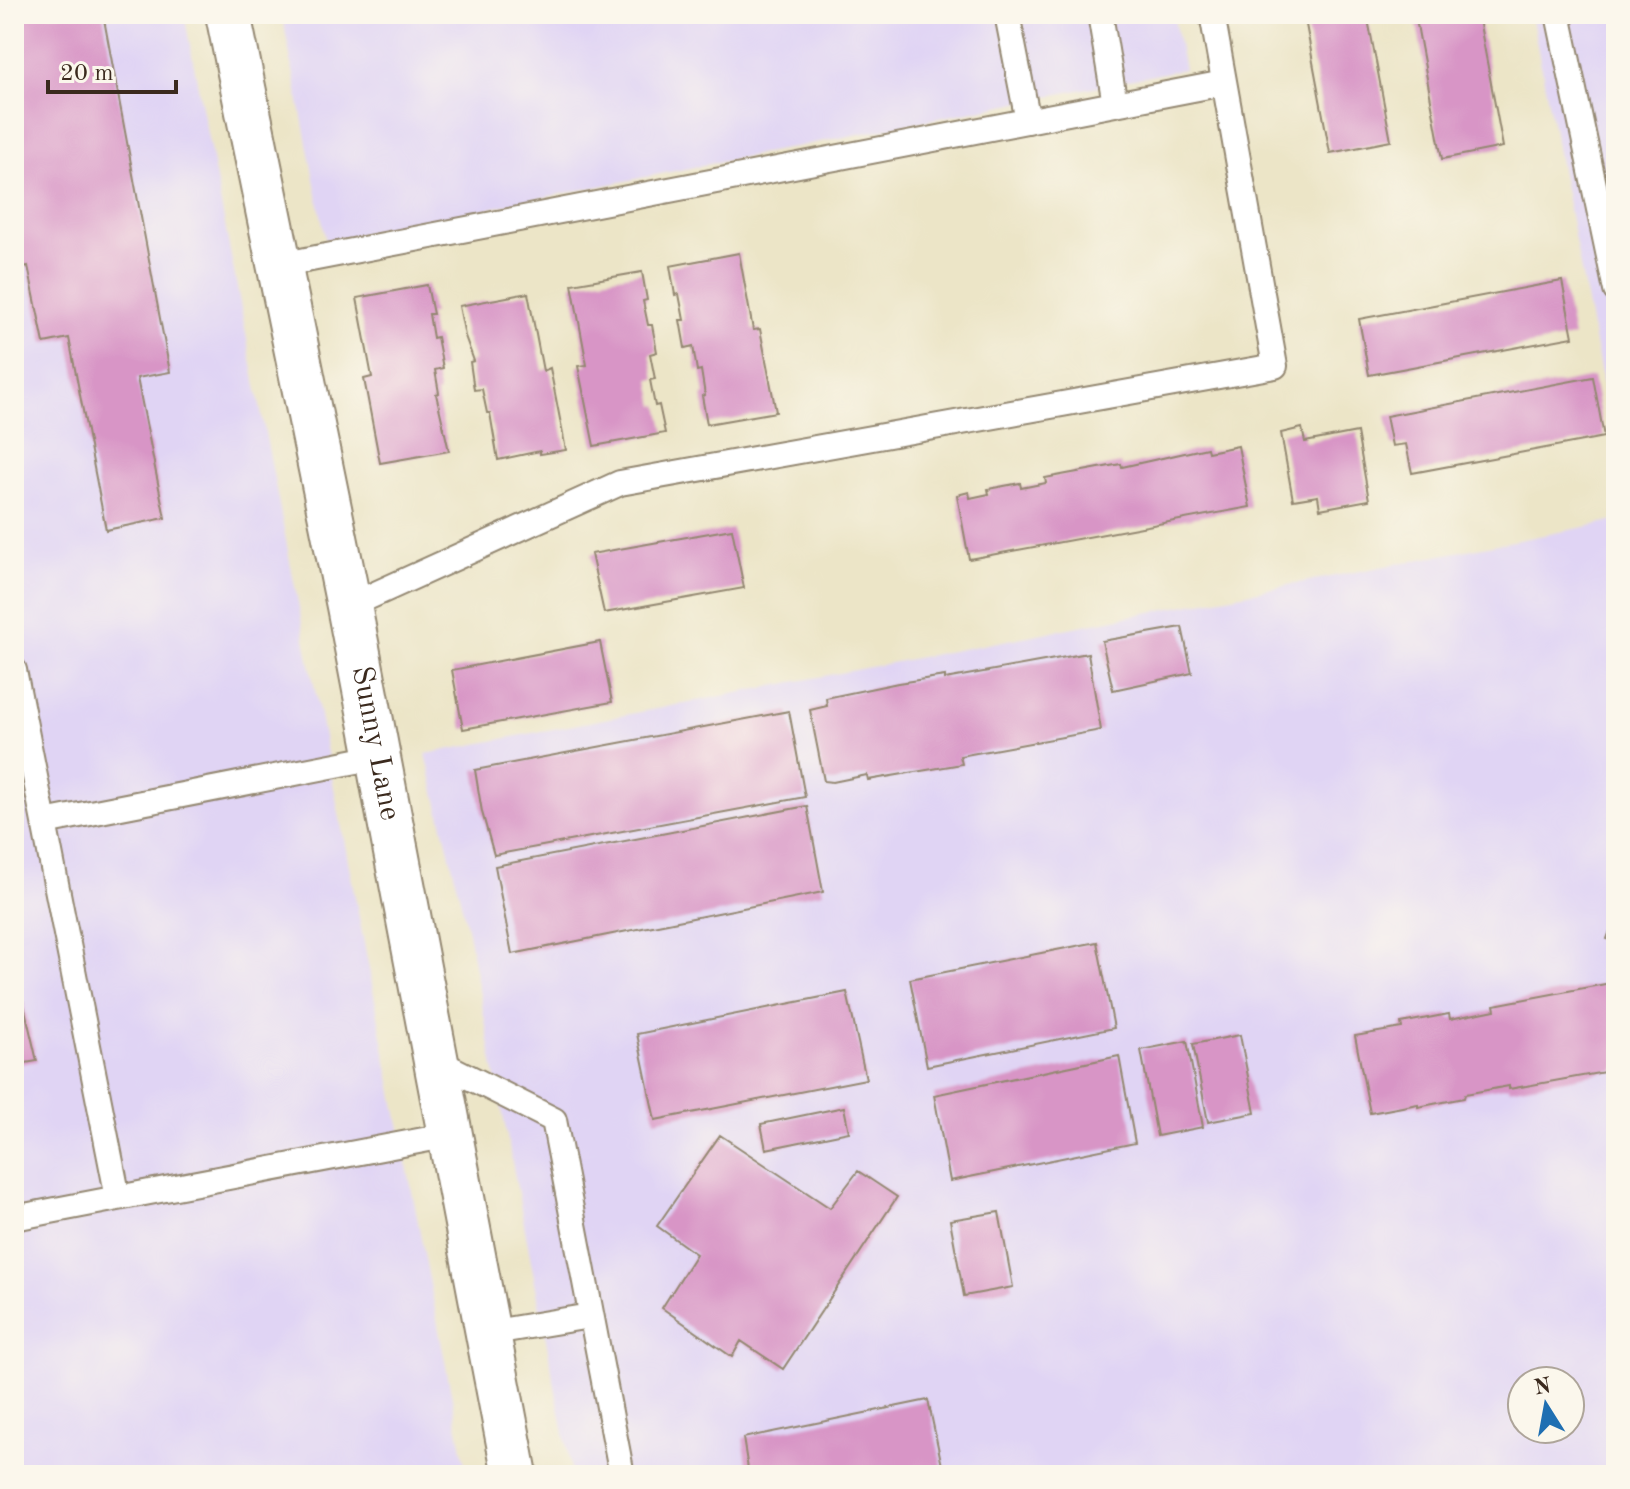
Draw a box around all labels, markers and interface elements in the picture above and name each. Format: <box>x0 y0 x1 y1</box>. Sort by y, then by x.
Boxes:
scale bar <box>48 44 176 94</box>
text: 20 m <box>60 62 114 86</box>
street label: Sunny Lane <box>346 664 405 823</box>
north arrow <box>1506 1365 1586 1445</box>
text: N <box>1532 1375 1553 1400</box>

